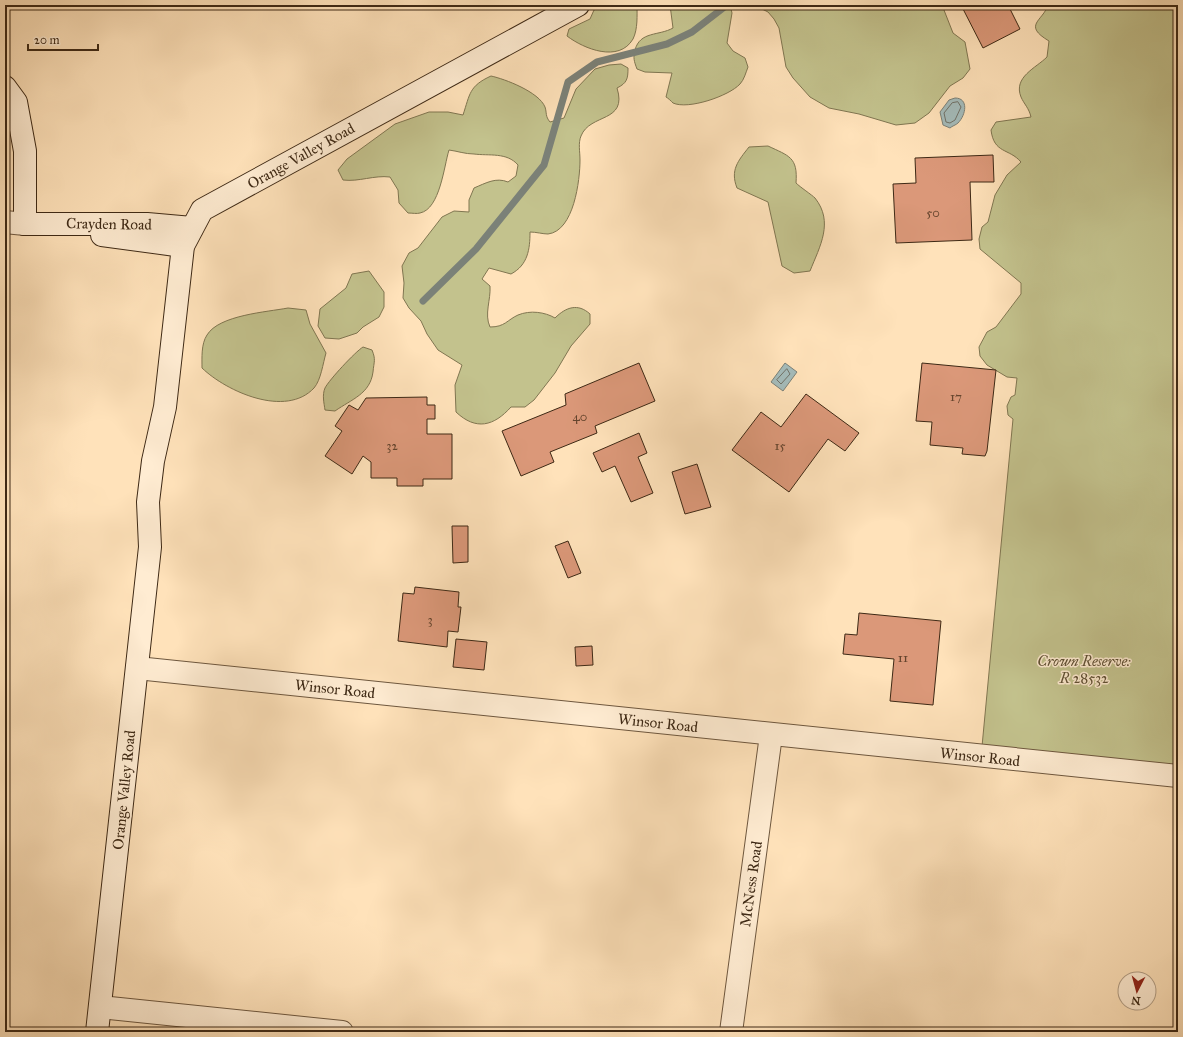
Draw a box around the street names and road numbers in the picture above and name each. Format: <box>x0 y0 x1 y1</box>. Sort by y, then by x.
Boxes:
street label: Orange Valley Road <box>244 119 358 193</box>
street label: Crayden Road <box>66 214 153 234</box>
street label: Winsor Road <box>294 676 376 702</box>
street label: Winsor Road <box>617 710 699 736</box>
street label: Orange Valley Road <box>109 729 139 851</box>
street label: Winsor Road <box>939 744 1021 770</box>
street label: McNess Road <box>736 839 766 928</box>

